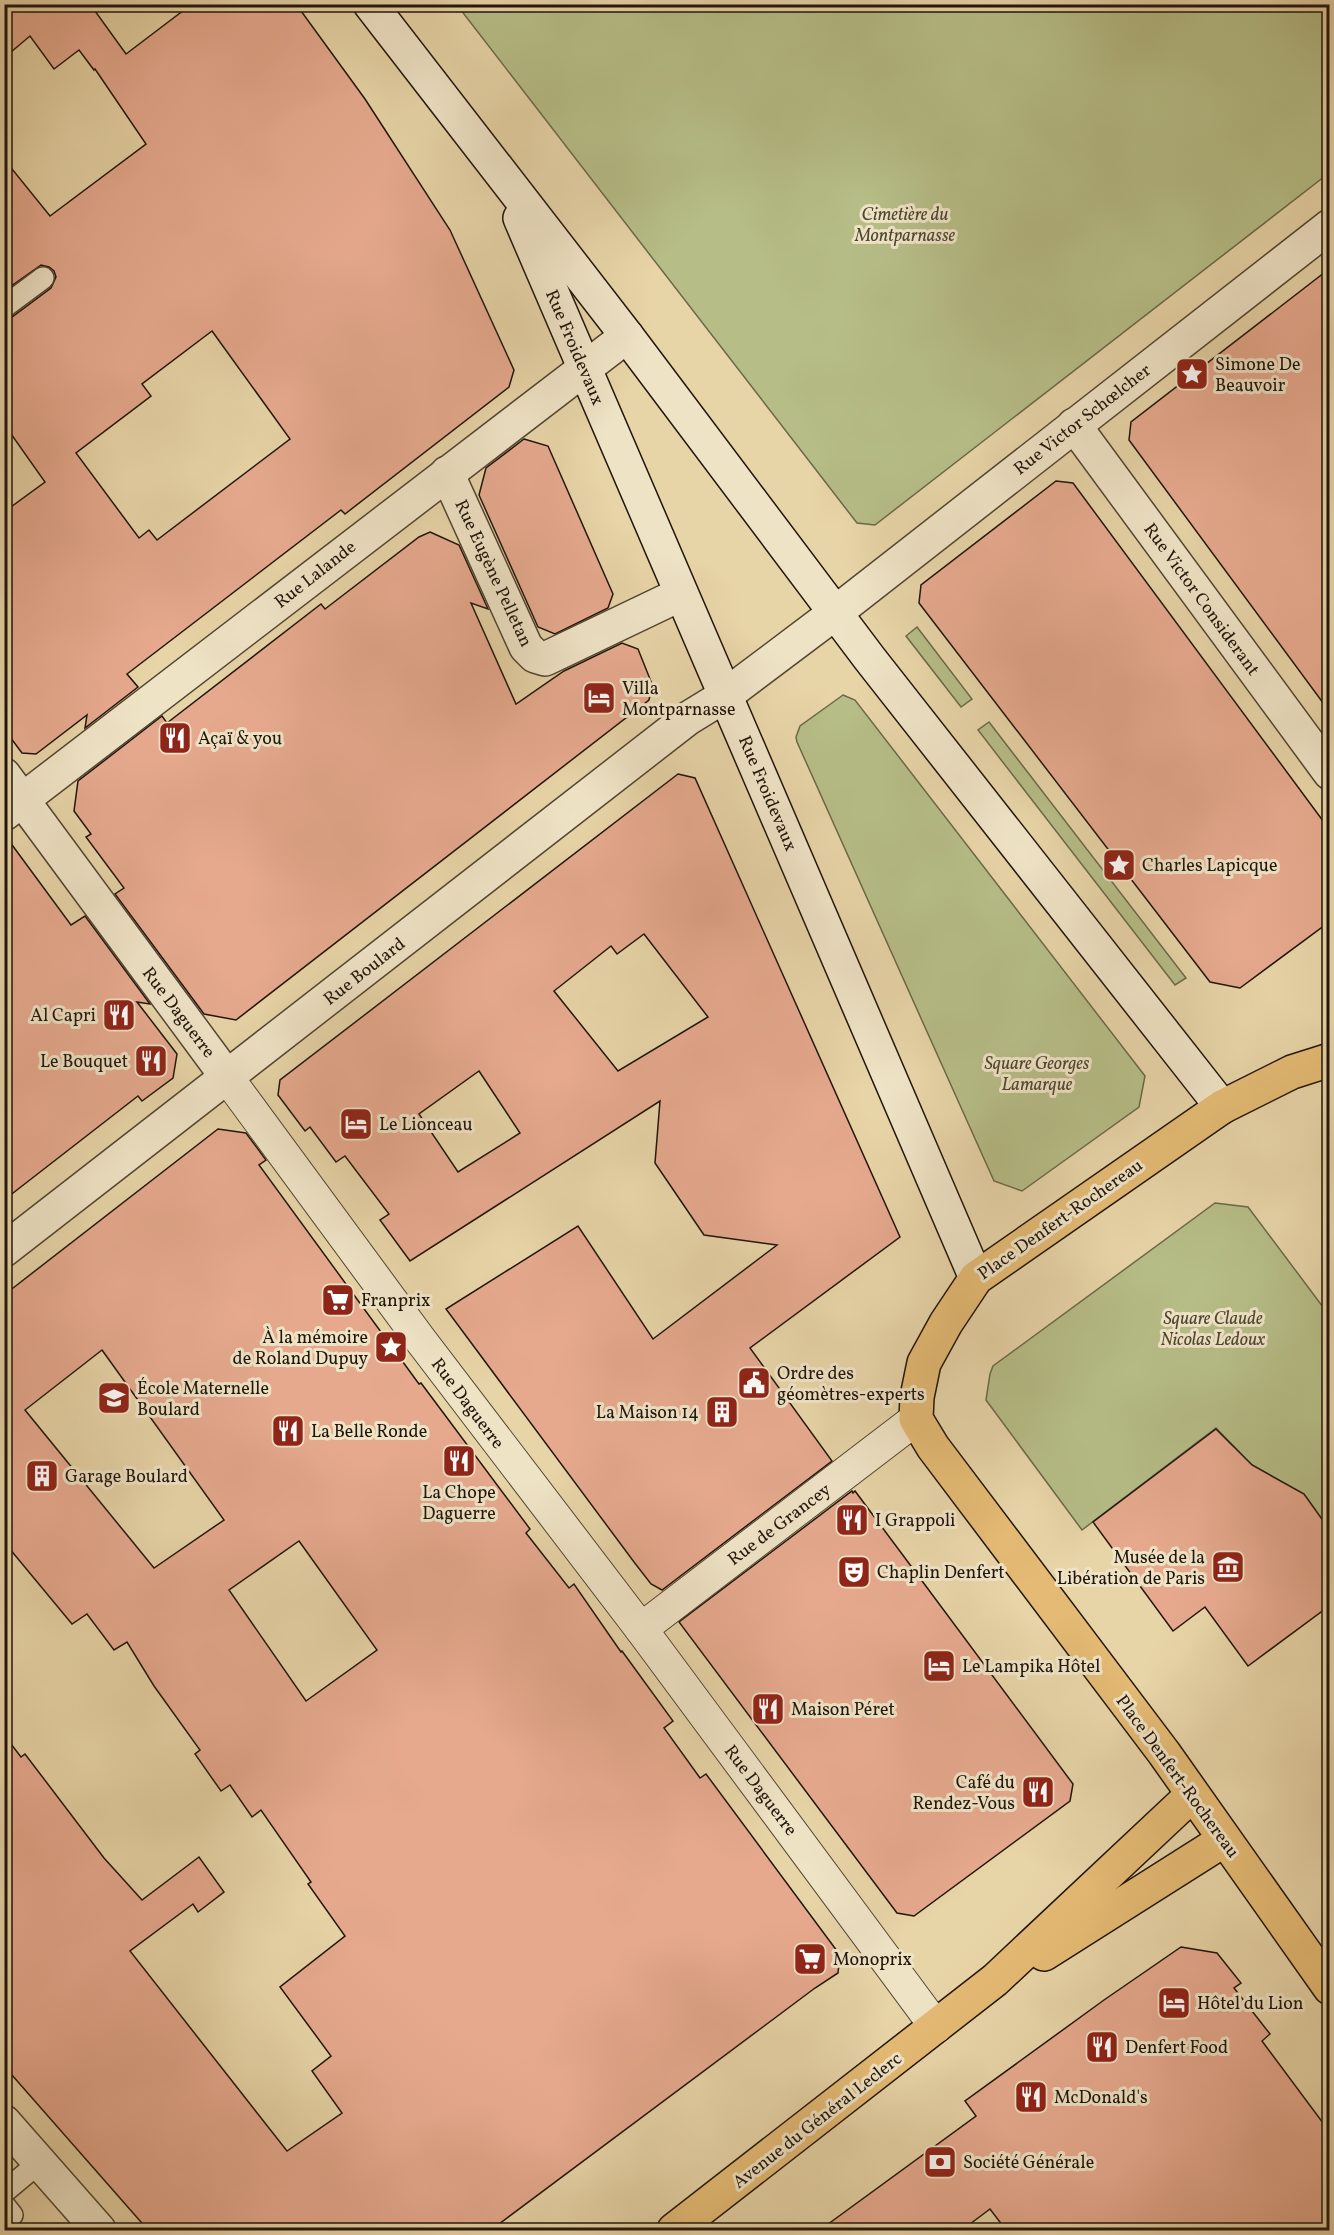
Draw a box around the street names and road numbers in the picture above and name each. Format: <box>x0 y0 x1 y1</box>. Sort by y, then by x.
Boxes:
street label: Rue Froidevaux <box>538 286 609 409</box>
street label: Rue Victor Schœlcher <box>1009 358 1157 482</box>
street label: Rue Eugène Pelletan <box>447 496 538 652</box>
street label: Rue Victor Considerant <box>1137 518 1265 681</box>
street label: Rue Lalande <box>270 535 362 615</box>
street label: Rue Froidevaux <box>731 732 802 855</box>
street label: Rue Boulard <box>319 932 411 1012</box>
street label: Rue Daguerre <box>135 962 220 1064</box>
street label: Place Denfert-Rochereau <box>973 1154 1148 1287</box>
street label: Rue Daguerre <box>424 1353 509 1455</box>
street label: Rue de Grancey <box>723 1478 837 1572</box>
street label: Place Denfert-Rochereau <box>1109 1690 1245 1864</box>
street label: Rue Daguerre <box>717 1740 802 1842</box>
street label: Avenue du Général Leclerc <box>728 2047 908 2195</box>

